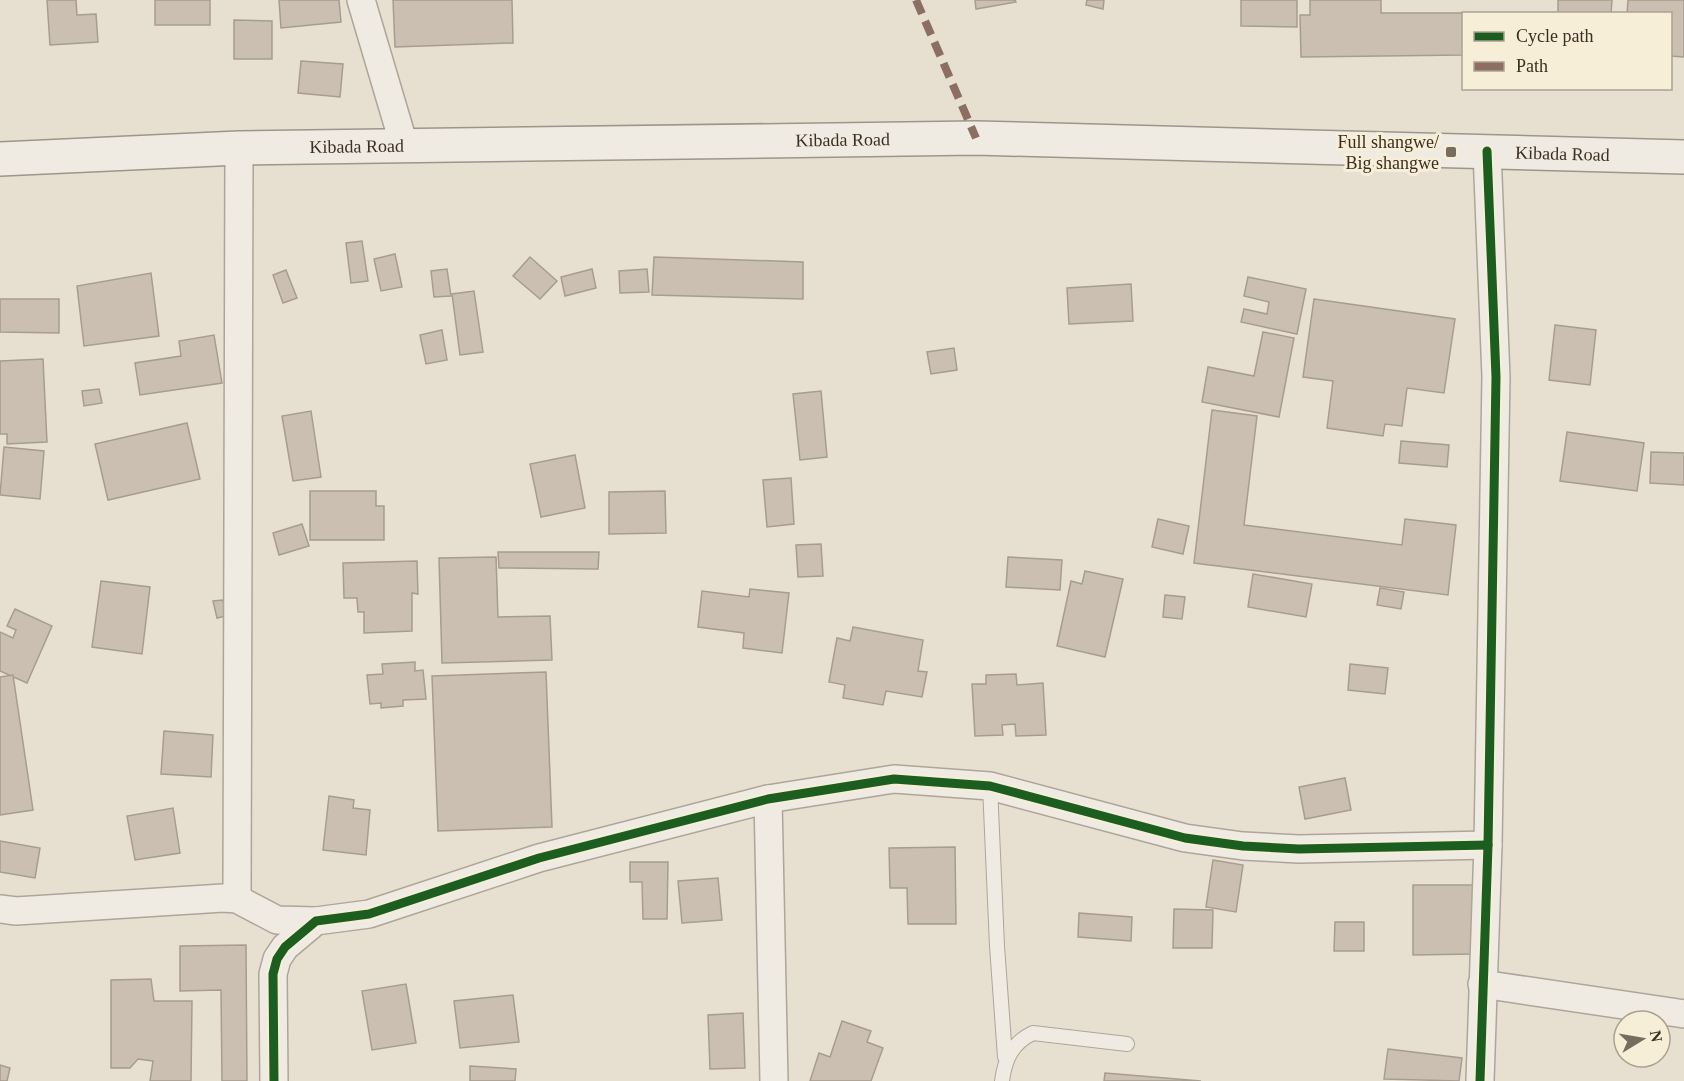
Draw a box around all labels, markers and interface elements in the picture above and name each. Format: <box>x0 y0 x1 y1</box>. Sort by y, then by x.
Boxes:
legend <box>1462 12 1672 90</box>
text: Cycle path <box>1516 26 1593 46</box>
text: Path <box>1516 56 1548 76</box>
street label: Kibada Road <box>795 129 890 150</box>
place label: Full shangwe/ Big shangwe <box>1338 132 1439 173</box>
street label: Kibada Road <box>309 136 404 157</box>
street label: Kibada Road <box>1515 142 1610 165</box>
marker: Full shangwe/ Big shangwe <box>1444 145 1458 159</box>
north arrow <box>1612 1009 1672 1069</box>
text: N <box>1647 1029 1666 1044</box>

